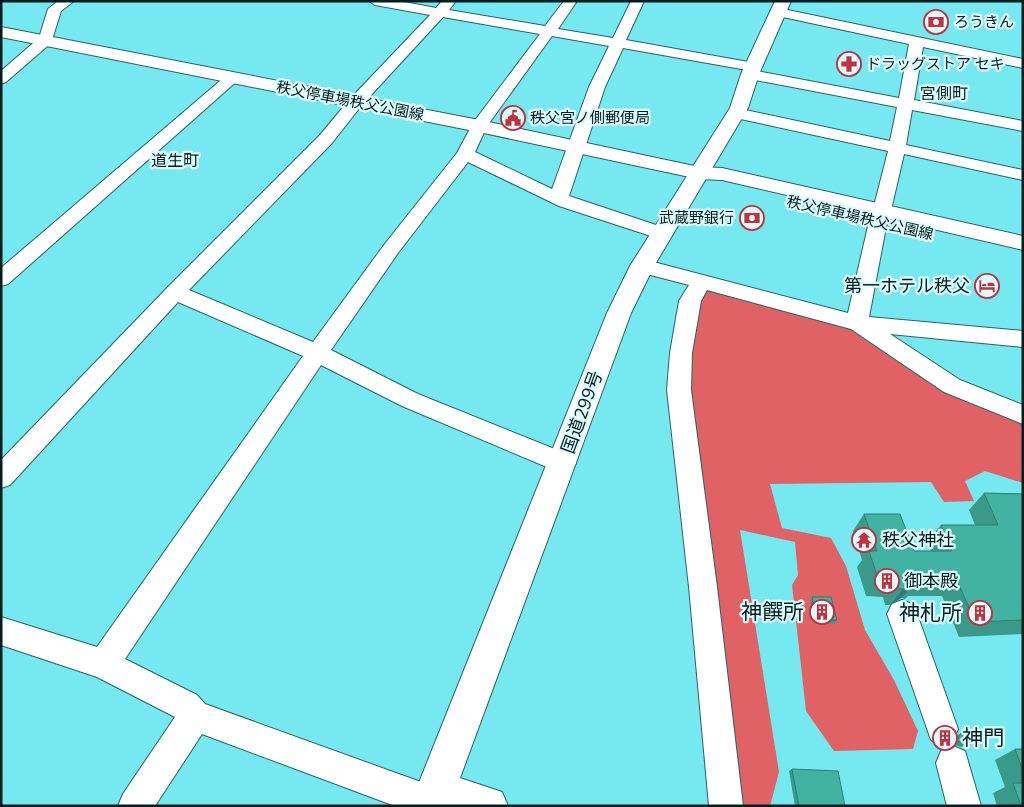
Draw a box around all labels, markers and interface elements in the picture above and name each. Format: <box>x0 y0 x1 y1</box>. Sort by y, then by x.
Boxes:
bank icon: ろうきん <box>923 9 949 35</box>
place label: ろうきん <box>954 12 1014 32</box>
pharmacy icon: ドラッグストア セキ <box>836 51 862 77</box>
place label: ドラッグストア セキ <box>866 54 1005 74</box>
street label: 秩父停車場秩父公園線 <box>274 77 426 125</box>
district label: 宮側町 <box>920 83 968 105</box>
public building icon: 秩父宮ノ側郵便局 <box>500 105 526 131</box>
place label: 秩父宮ノ側郵便局 <box>530 108 650 128</box>
district label: 道生町 <box>151 150 199 172</box>
street label: 秩父停車場秩父公園線 <box>785 191 935 245</box>
bank icon: 武蔵野銀行 <box>739 205 765 231</box>
place label: 武蔵野銀行 <box>659 208 734 228</box>
hotel icon: 第一ホテル秩父 <box>974 273 1000 299</box>
place label: 第一ホテル秩父 <box>844 274 970 298</box>
street label: 国道299号 <box>556 367 608 457</box>
temple icon: 秩父神社 <box>851 527 877 553</box>
place label: 秩父神社 <box>882 528 954 552</box>
building icon: 御本殿 <box>874 568 900 594</box>
place label: 御本殿 <box>904 569 958 593</box>
place label: 神饌所 <box>741 598 804 626</box>
building icon: 神饌所 <box>809 599 835 625</box>
place label: 神札所 <box>899 599 962 627</box>
building icon: 神札所 <box>967 600 993 626</box>
place label: 神門 <box>962 724 1004 752</box>
building icon: 神門 <box>932 725 958 751</box>

